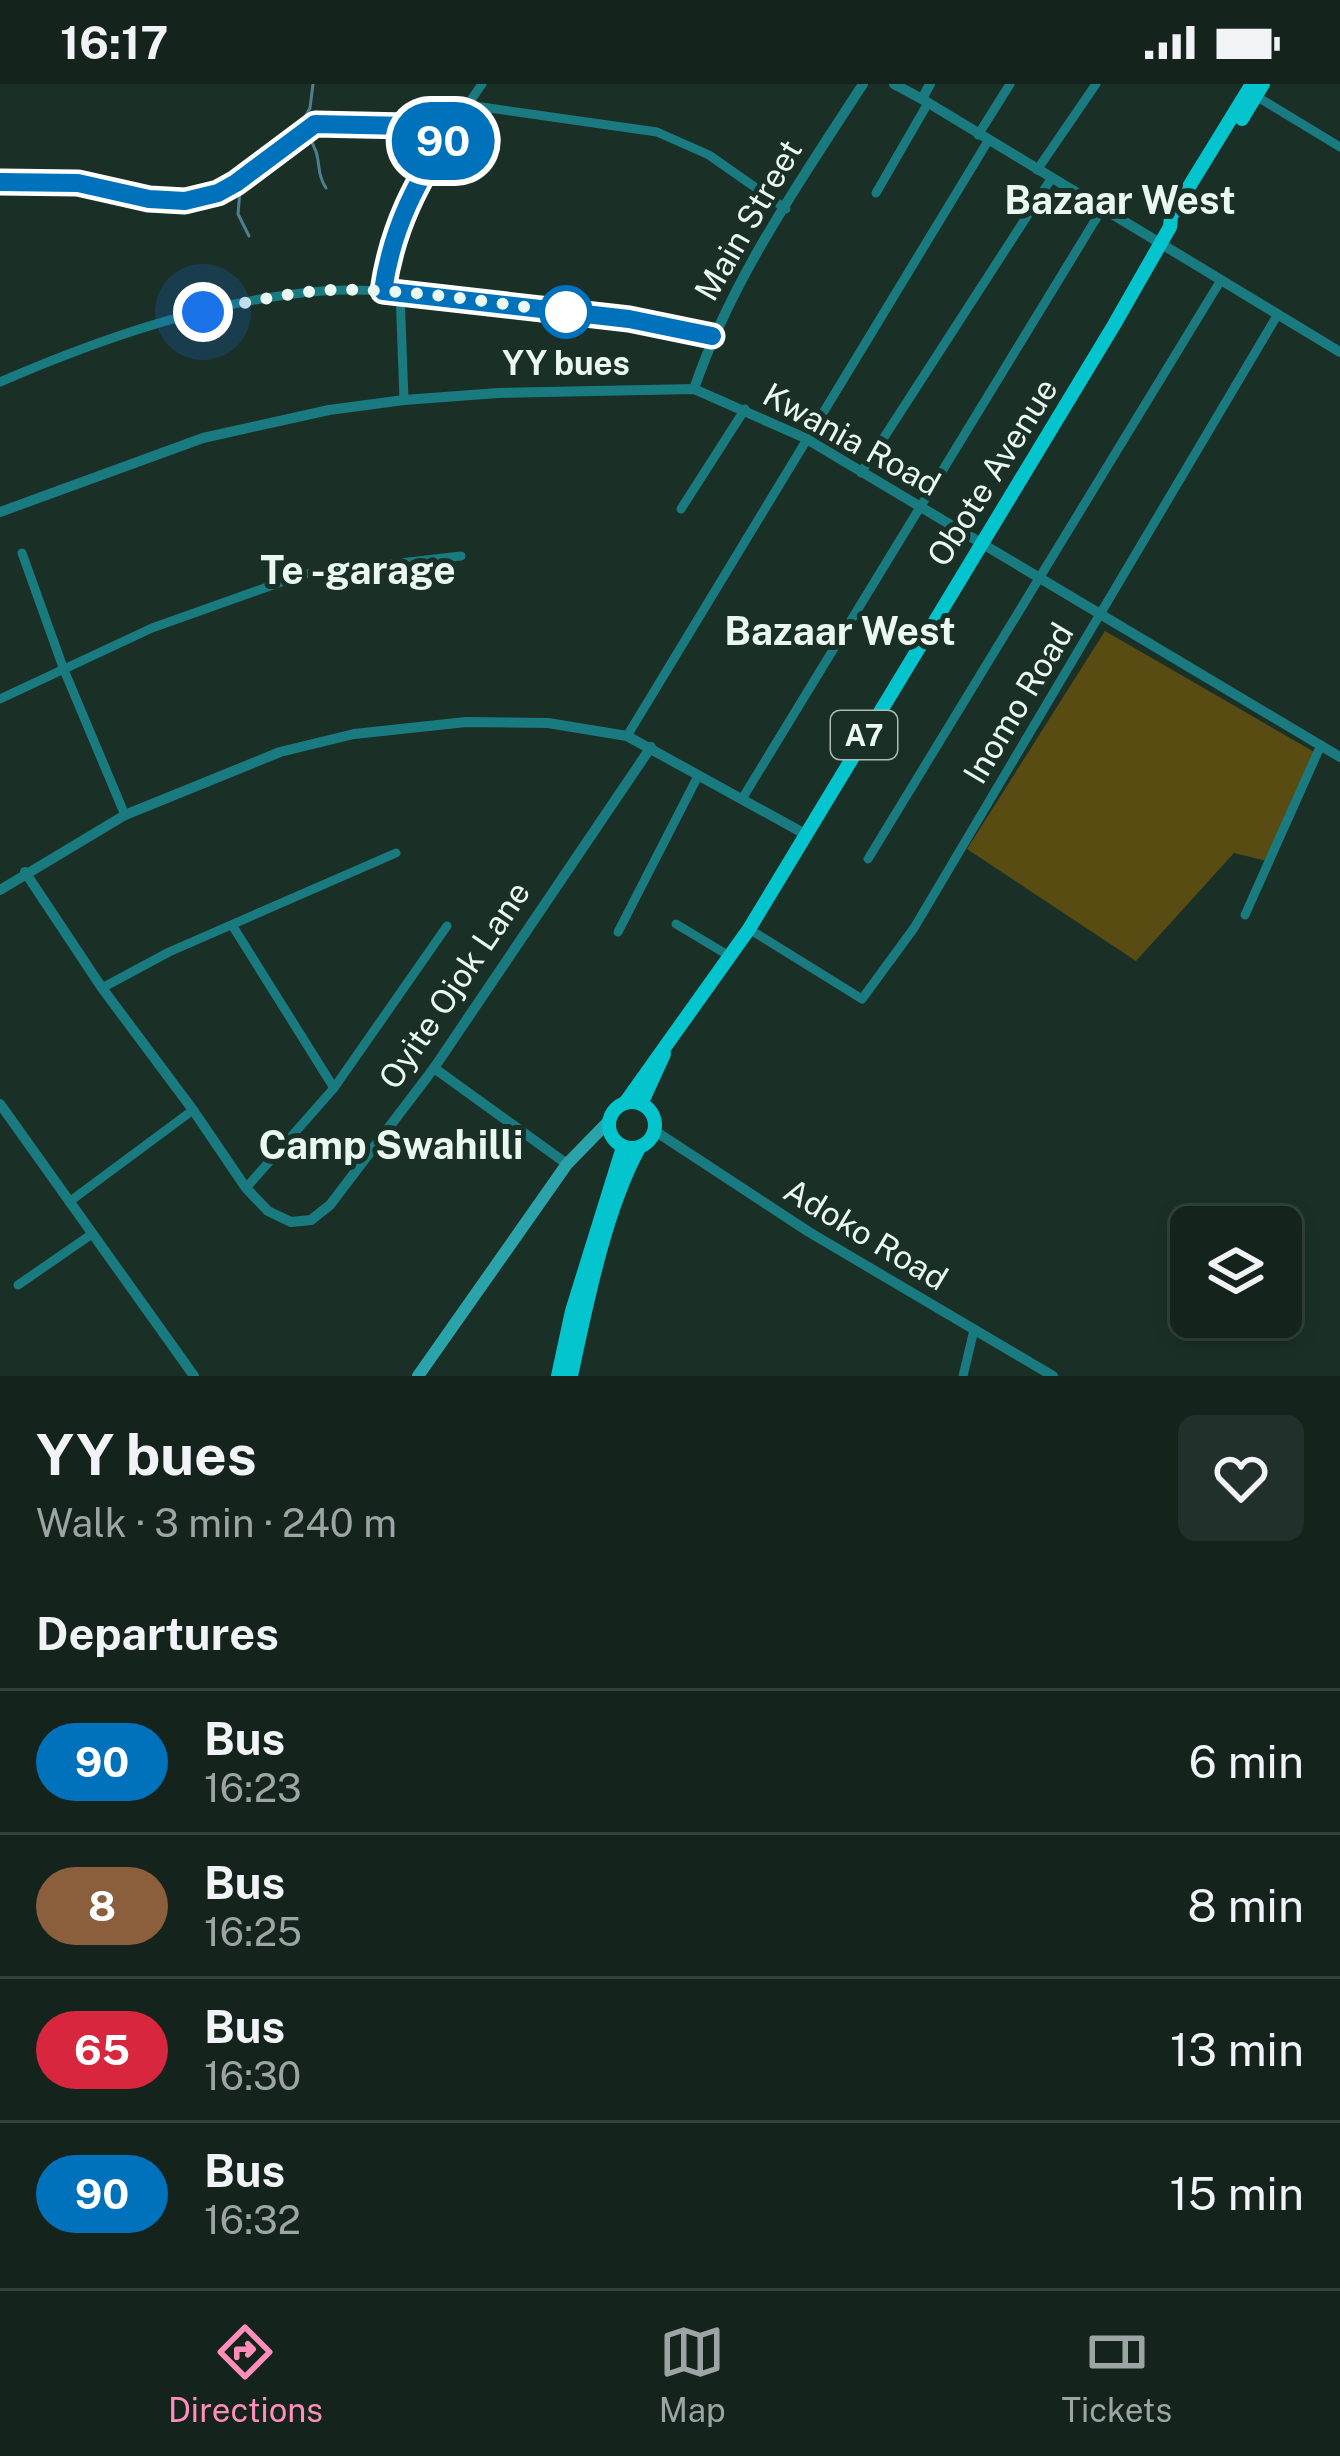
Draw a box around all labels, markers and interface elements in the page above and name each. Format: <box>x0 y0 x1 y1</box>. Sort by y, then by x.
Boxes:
text: 16:17 <box>60 16 169 69</box>
line badge: 90 <box>389 102 497 180</box>
text: 90 <box>416 116 470 165</box>
street label: Main Street <box>687 133 809 307</box>
district label: Bazaar West <box>1004 177 1236 223</box>
your location <box>173 282 233 342</box>
marker: YY bues <box>541 287 591 337</box>
place label: YY bues <box>502 344 630 382</box>
street label: Obote Avenue <box>919 371 1065 573</box>
street label: Kwania Road <box>757 375 947 503</box>
district label: Te -garage <box>260 547 456 593</box>
district label: Bazaar West <box>724 608 956 654</box>
street label: Inomo Road <box>955 616 1081 790</box>
road number: A7 <box>831 711 897 759</box>
street label: Oyite Ojok Lane <box>371 874 537 1096</box>
district label: Camp Swahilli <box>259 1122 524 1168</box>
street label: Adoko Road <box>777 1170 955 1298</box>
map controls <box>1170 1206 1302 1338</box>
button: layers <box>1170 1206 1302 1338</box>
button: heart <box>1178 1415 1304 1541</box>
text: YY bues <box>36 1421 257 1488</box>
text: Walk · 3 min · 240 m <box>36 1500 397 1546</box>
text: Departures <box>36 1607 279 1660</box>
text: Bus <box>204 1712 285 1765</box>
text: 6 min <box>1189 1735 1304 1788</box>
text: 90 <box>75 1737 129 1786</box>
text: 16:23 <box>204 1765 302 1811</box>
text: Bus <box>204 1856 285 1909</box>
text: 8 min <box>1188 1879 1304 1932</box>
text: 8 <box>88 1881 116 1930</box>
text: 16:25 <box>204 1909 302 1955</box>
text: Bus <box>204 2000 285 2053</box>
text: 13 min <box>1170 2023 1304 2076</box>
text: 65 <box>74 2025 130 2074</box>
text: 16:30 <box>204 2053 301 2099</box>
text: Bus <box>204 2144 285 2197</box>
text: 15 min <box>1170 2167 1304 2220</box>
text: 90 <box>75 2169 129 2218</box>
text: 16:32 <box>204 2197 301 2243</box>
tab: Directions <box>168 2319 323 2429</box>
tab: Map <box>659 2319 726 2429</box>
tab: Tickets <box>1061 2319 1172 2429</box>

